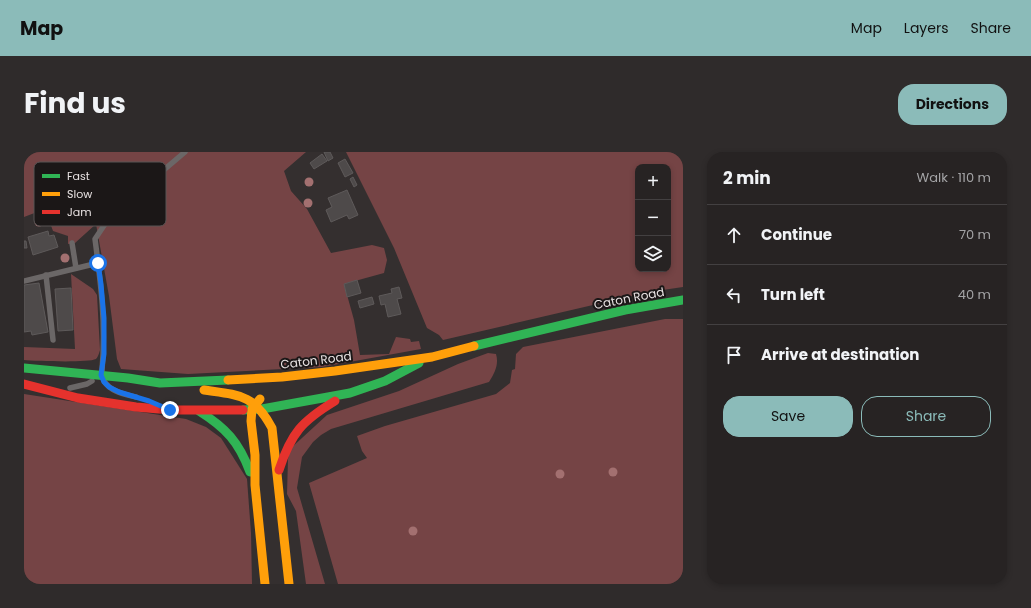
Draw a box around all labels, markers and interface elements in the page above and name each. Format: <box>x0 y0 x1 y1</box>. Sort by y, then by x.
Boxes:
text: Map <box>20 15 63 42</box>
text: Map <box>851 18 882 38</box>
text: Layers <box>904 18 948 38</box>
text: Share <box>970 18 1011 38</box>
text: Find us <box>24 84 126 123</box>
button: Directions <box>898 84 1007 125</box>
legend <box>34 162 166 226</box>
map controls <box>635 164 671 272</box>
button: + <box>635 164 671 200</box>
text: 2 min <box>723 166 771 190</box>
text: Fast <box>67 168 90 184</box>
text: Walk · 110 m <box>917 168 991 187</box>
text: Slow <box>67 186 92 202</box>
button: − <box>635 200 671 236</box>
text: Jam <box>67 204 92 220</box>
icon: ahead <box>723 224 745 246</box>
text: Continue <box>761 224 832 245</box>
text: 70 m <box>959 225 991 244</box>
button: layers <box>635 236 671 272</box>
route start <box>89 254 107 272</box>
street label: Caton Road <box>592 283 666 313</box>
icon: left <box>723 284 745 306</box>
text: Turn left <box>761 284 825 305</box>
text: 40 m <box>958 285 991 304</box>
icon: arrive <box>723 344 745 366</box>
text: Arrive at destination <box>761 344 919 365</box>
street label: Caton Road <box>279 347 353 373</box>
button: Save <box>723 396 853 437</box>
button: Share <box>861 396 991 437</box>
route end <box>161 401 179 419</box>

